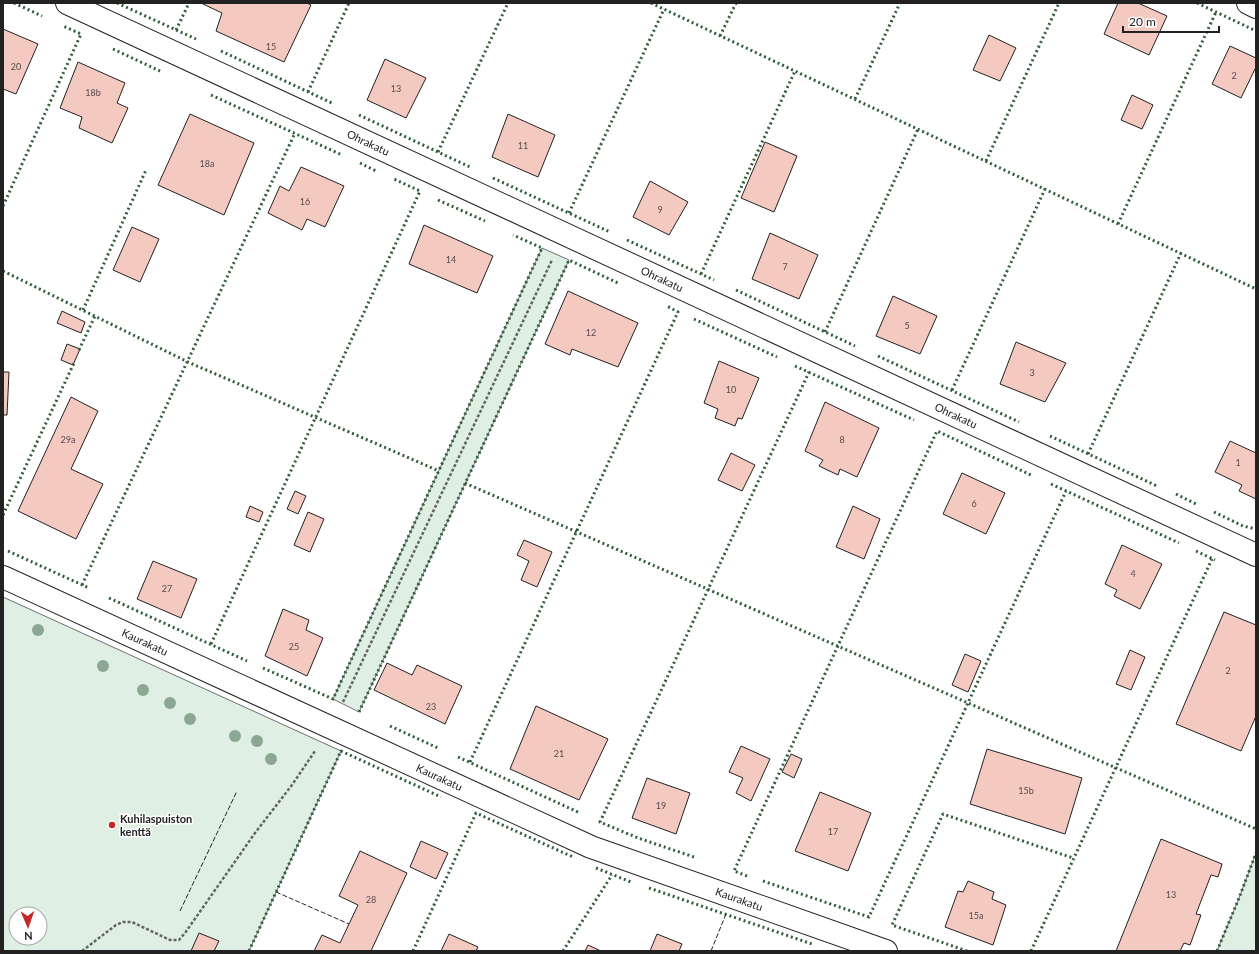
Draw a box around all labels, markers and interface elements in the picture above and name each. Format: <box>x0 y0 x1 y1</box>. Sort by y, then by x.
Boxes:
scale bar <box>1123 8 1219 34</box>
text: 20 m <box>1129 14 1156 29</box>
house number: 15 <box>266 41 276 52</box>
house number: 20 <box>11 61 21 72</box>
house number: 2 <box>1231 70 1237 81</box>
house number: 13 <box>391 83 401 94</box>
house number: 18b <box>85 87 101 98</box>
street label: Ohrakatu <box>345 127 392 158</box>
house number: 11 <box>518 140 528 151</box>
house number: 18a <box>200 158 214 169</box>
house number: 16 <box>300 196 310 207</box>
house number: 9 <box>657 204 663 215</box>
house number: 14 <box>446 254 456 265</box>
house number: 7 <box>782 261 788 272</box>
street label: Ohrakatu <box>639 263 686 294</box>
house number: 5 <box>904 320 910 331</box>
house number: 12 <box>586 327 596 338</box>
house number: 3 <box>1029 367 1035 378</box>
house number: 10 <box>726 384 736 395</box>
street label: Ohrakatu <box>933 400 979 431</box>
house number: 29a <box>61 434 75 445</box>
house number: 8 <box>839 434 845 445</box>
house number: 1 <box>1235 457 1241 468</box>
house number: 6 <box>971 498 977 509</box>
house number: 4 <box>1130 568 1136 579</box>
house number: 27 <box>162 583 172 594</box>
street label: Kaurakatu <box>120 625 170 658</box>
house number: 25 <box>289 641 299 652</box>
house number: 2 <box>1225 665 1231 676</box>
house number: 23 <box>426 701 436 712</box>
house number: 21 <box>554 748 564 759</box>
street label: Kaurakatu <box>414 761 465 793</box>
house number: 15b <box>1018 785 1034 796</box>
house number: 19 <box>656 800 666 811</box>
place label: Kuhilaspuiston kenttä <box>120 812 192 838</box>
marker: Kuhilaspuiston kenttä <box>107 820 117 830</box>
house number: 17 <box>828 826 838 837</box>
street label: Kaurakatu <box>714 884 765 913</box>
house number: 13 <box>1166 889 1176 900</box>
house number: 28 <box>366 894 376 905</box>
north arrow <box>8 906 48 946</box>
house number: 15a <box>969 910 983 921</box>
text: N <box>24 930 33 943</box>

